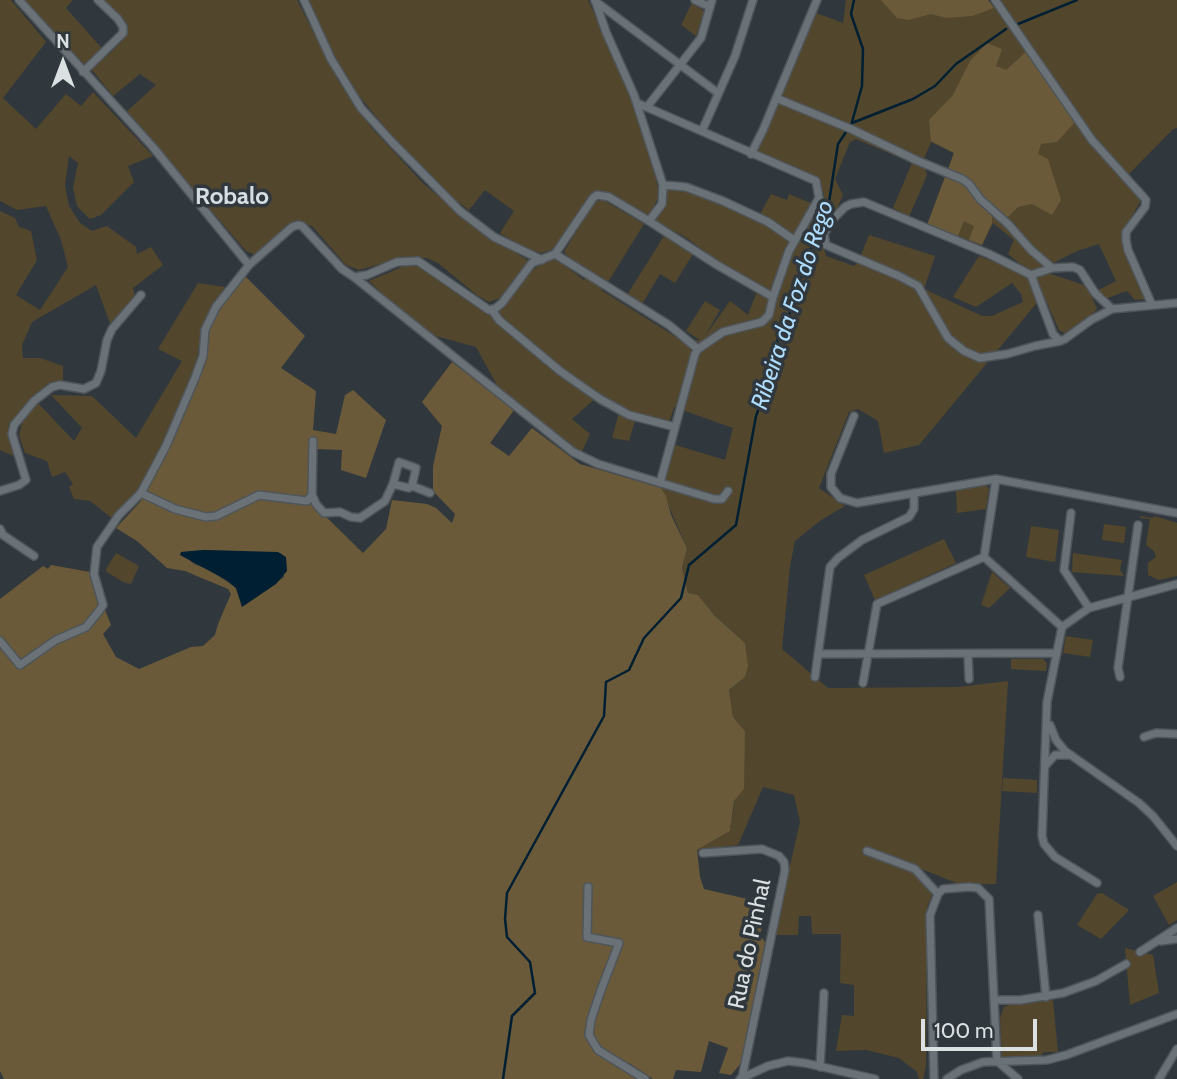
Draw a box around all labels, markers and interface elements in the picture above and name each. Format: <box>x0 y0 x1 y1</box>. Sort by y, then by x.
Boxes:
north arrow <box>28 28 98 98</box>
text: N <box>56 30 70 53</box>
district label: Robalo <box>195 183 269 211</box>
water label: Ribeira da Foz do Rego <box>746 197 840 413</box>
street label: Rua do Pinhal <box>723 877 777 1011</box>
scale bar <box>925 1006 1040 1050</box>
text: 100 m <box>934 1018 993 1043</box>

